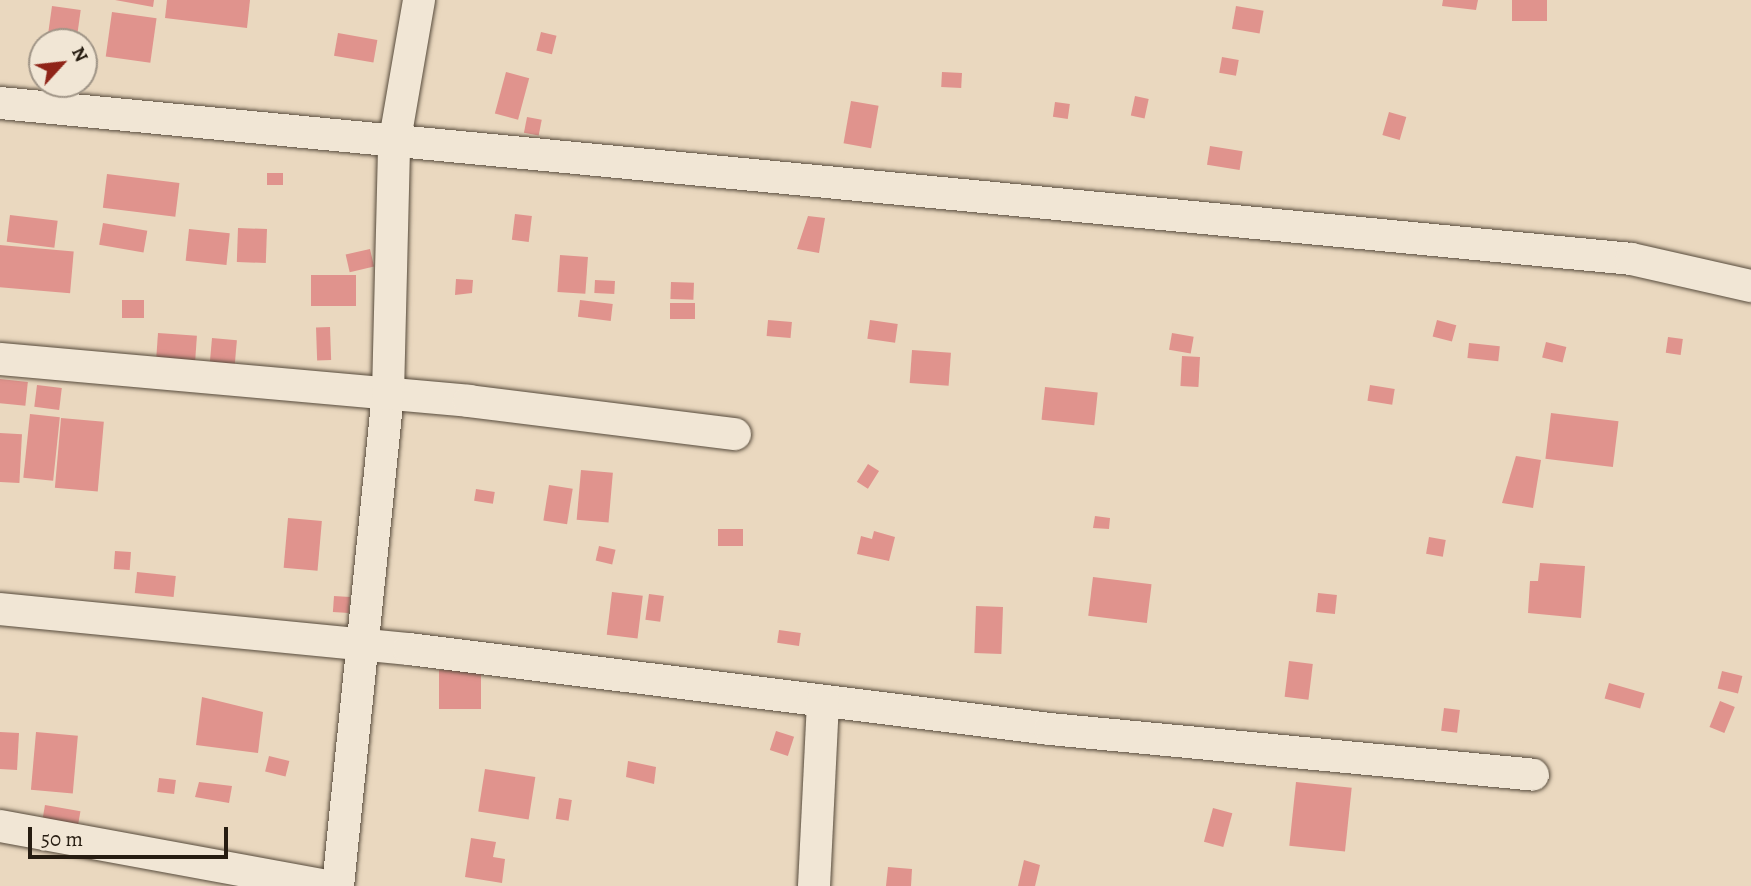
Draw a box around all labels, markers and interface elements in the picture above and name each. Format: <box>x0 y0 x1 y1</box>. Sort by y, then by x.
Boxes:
north arrow <box>28 28 98 98</box>
text: N <box>65 42 95 66</box>
scale bar <box>32 812 231 856</box>
text: 50 m <box>41 825 83 853</box>

